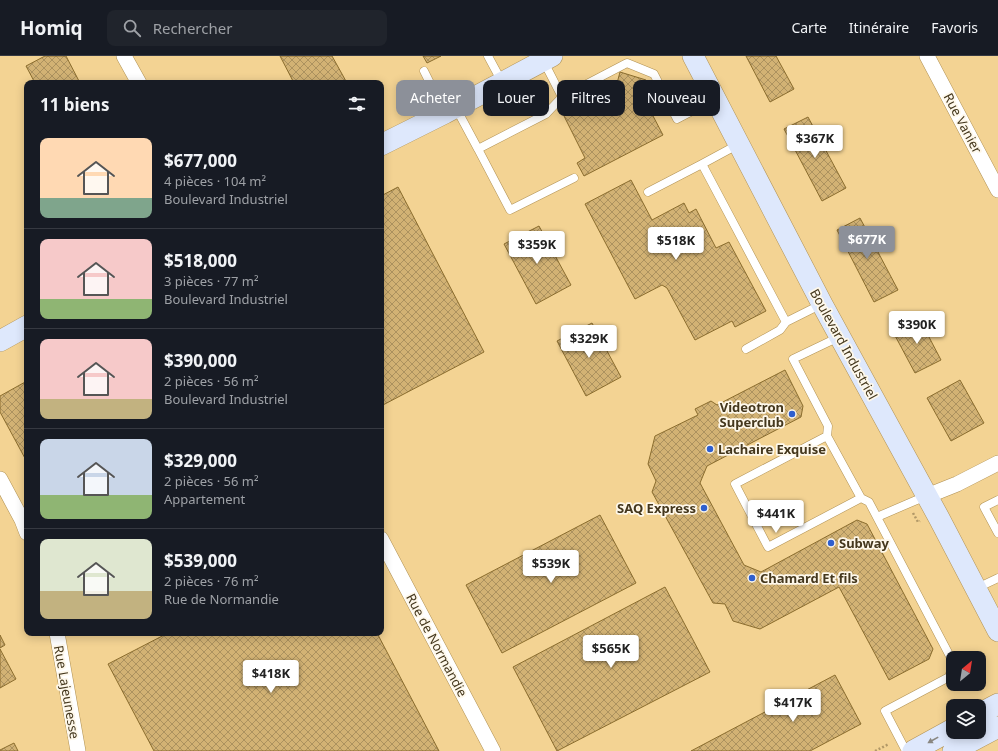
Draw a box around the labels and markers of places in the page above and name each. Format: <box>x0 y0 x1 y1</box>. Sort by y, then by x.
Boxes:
pin: $367K <box>787 125 843 159</box>
pin: $677K <box>839 226 895 260</box>
pin: $518K <box>648 227 704 261</box>
pin: $359K <box>509 231 565 265</box>
pin: $390K <box>889 311 945 345</box>
pin: $329K <box>561 325 617 359</box>
place label: Videotron Superclub <box>720 398 784 431</box>
marker: Videotron Superclub <box>787 409 797 419</box>
place label: Lachaire Exquise <box>718 440 826 458</box>
marker: Lachaire Exquise <box>705 444 715 454</box>
place label: SAQ Express <box>617 499 696 517</box>
pin: $441K <box>748 500 804 534</box>
marker: SAQ Express <box>699 503 709 513</box>
place label: Subway <box>839 534 889 552</box>
marker: Subway <box>826 538 836 548</box>
pin: $539K <box>523 550 579 584</box>
place label: Chamard Et fils <box>760 569 858 587</box>
marker: Chamard Et fils <box>747 573 757 583</box>
pin: $565K <box>583 635 639 669</box>
pin: $418K <box>243 660 299 694</box>
pin: $417K <box>765 689 821 723</box>

